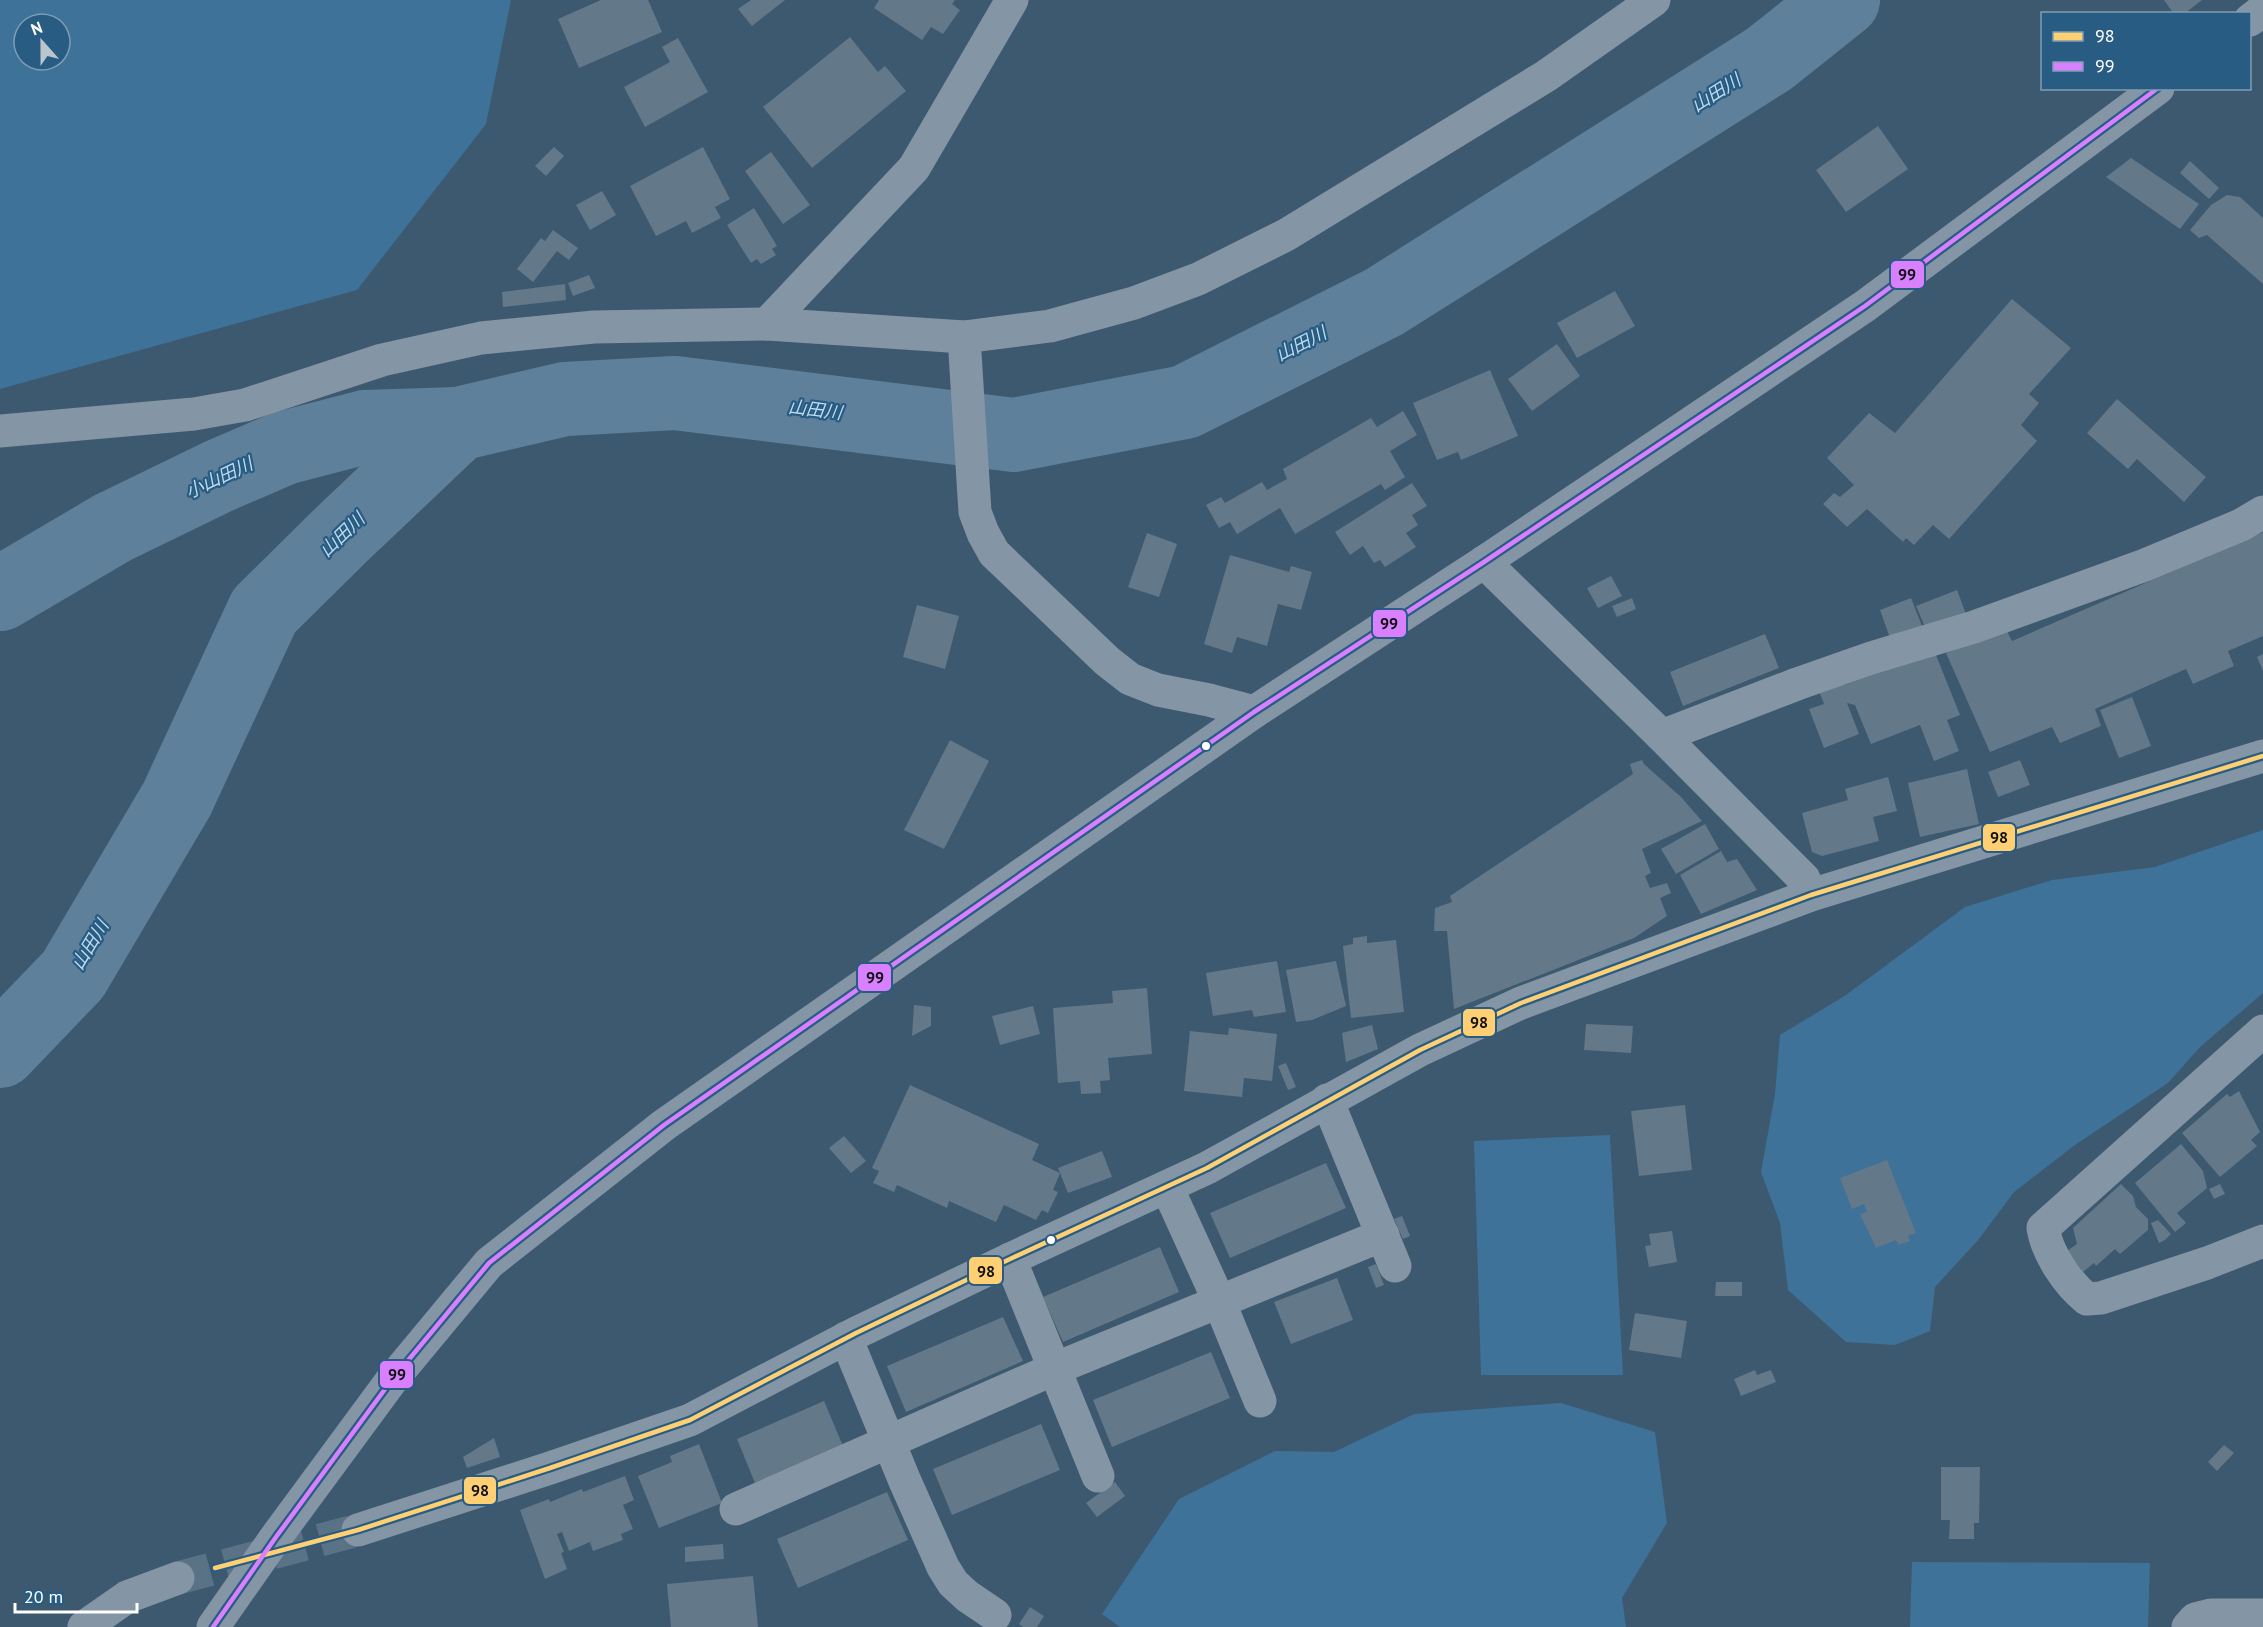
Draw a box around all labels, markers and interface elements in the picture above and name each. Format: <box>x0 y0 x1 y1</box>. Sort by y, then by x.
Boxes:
north arrow <box>12 12 72 72</box>
legend <box>2041 12 2251 90</box>
text: N <box>28 17 45 39</box>
text: 98 <box>2095 24 2115 47</box>
text: 99 <box>2095 54 2115 77</box>
water label: 山田川 <box>1687 67 1746 117</box>
line badge: 99 <box>1890 260 1925 289</box>
text: 99 <box>1898 264 1916 284</box>
water label: 山田川 <box>1271 320 1332 366</box>
water label: 山田川 <box>787 395 845 424</box>
water label: 小山田川 <box>181 451 258 503</box>
water label: 山田川 <box>314 506 371 562</box>
line badge: 99 <box>1372 609 1407 638</box>
text: 99 <box>1380 613 1398 633</box>
unlabelled marker <box>1200 740 1212 752</box>
line badge: 98 <box>1982 823 2016 852</box>
text: 98 <box>1990 827 2008 847</box>
water label: 山田川 <box>66 914 114 974</box>
line badge: 99 <box>857 963 892 992</box>
text: 99 <box>866 967 884 987</box>
line badge: 98 <box>1462 1008 1496 1037</box>
text: 98 <box>1470 1012 1488 1032</box>
unlabelled marker <box>1045 1234 1057 1246</box>
line badge: 98 <box>968 1256 1003 1285</box>
text: 98 <box>977 1261 995 1281</box>
line badge: 99 <box>379 1360 414 1389</box>
text: 99 <box>388 1364 406 1384</box>
line badge: 98 <box>463 1476 497 1505</box>
text: 98 <box>471 1480 489 1500</box>
scale bar <box>15 1576 136 1614</box>
text: 20 m <box>24 1585 63 1608</box>

